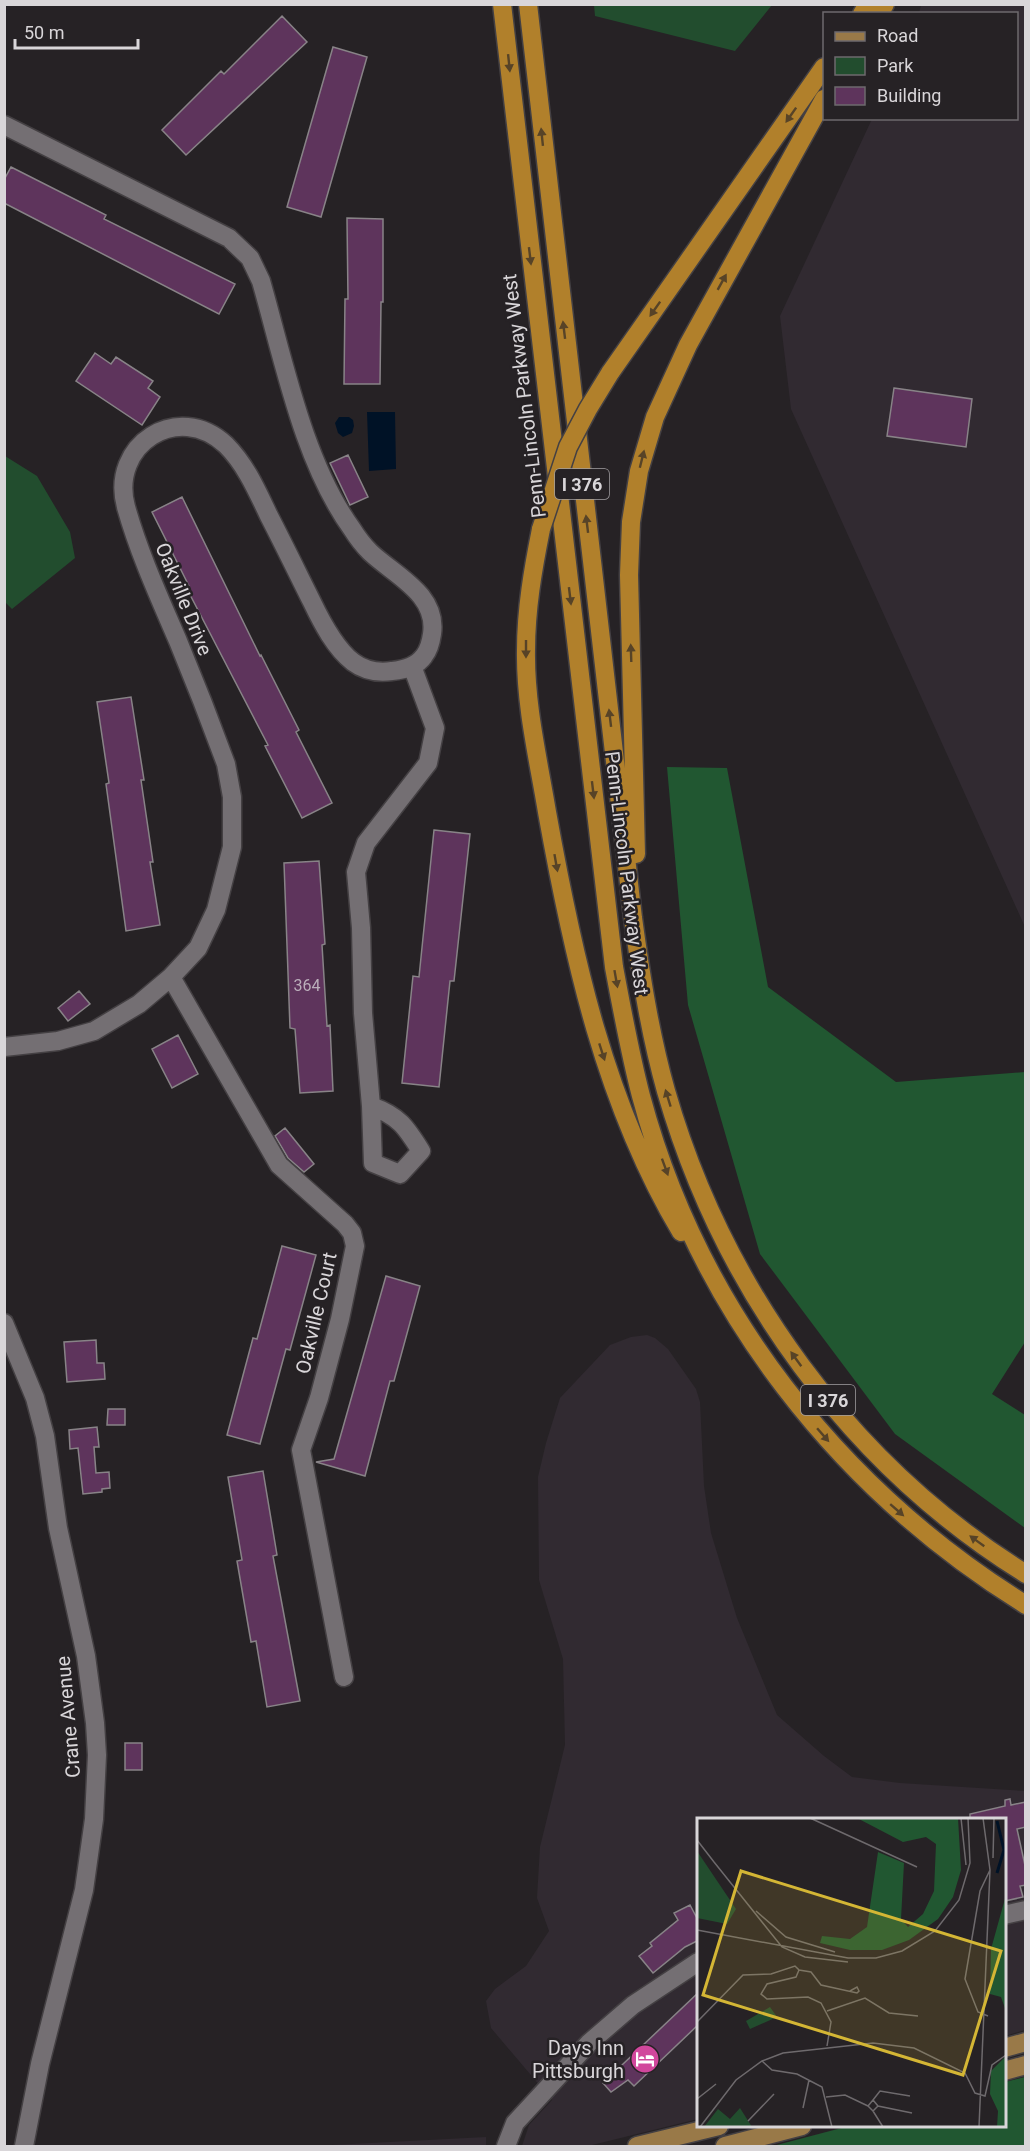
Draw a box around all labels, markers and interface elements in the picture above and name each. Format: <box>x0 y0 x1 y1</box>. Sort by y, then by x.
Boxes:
scale bar <box>15 12 138 50</box>
legend <box>823 12 1018 120</box>
text: 50 m <box>24 22 64 43</box>
text: Road <box>877 25 918 46</box>
one-way arrow <box>504 53 514 72</box>
text: Park <box>877 55 914 76</box>
text: Building <box>877 85 941 106</box>
one-way arrow <box>785 106 797 122</box>
one-way arrow <box>537 127 547 146</box>
one-way arrow <box>525 247 535 266</box>
street label: Penn-Lincoln Parkway West <box>497 273 551 519</box>
one-way arrow <box>717 273 727 290</box>
one-way arrow <box>649 300 661 316</box>
one-way arrow <box>560 321 569 340</box>
one-way arrow <box>637 450 647 468</box>
road number: I 376 <box>555 469 609 499</box>
one-way arrow <box>582 514 592 533</box>
street label: Oakville Drive <box>150 539 218 659</box>
one-way arrow <box>565 587 575 606</box>
one-way arrow <box>521 639 531 658</box>
one-way arrow <box>626 644 635 663</box>
one-way arrow <box>605 708 615 727</box>
street label: Penn-Lincoln Parkway West <box>600 750 654 996</box>
one-way arrow <box>588 780 597 799</box>
one-way arrow <box>552 853 561 872</box>
one-way arrow <box>612 969 621 988</box>
house number: 364 <box>294 976 320 995</box>
one-way arrow <box>598 1043 607 1061</box>
one-way arrow <box>663 1089 672 1107</box>
one-way arrow <box>660 1158 670 1176</box>
street label: Oakville Court <box>290 1250 342 1376</box>
one-way arrow <box>790 1352 802 1368</box>
road number: I 376 <box>801 1385 855 1415</box>
one-way arrow <box>816 1427 829 1442</box>
one-way arrow <box>890 1503 905 1517</box>
one-way arrow <box>970 1536 985 1548</box>
street label: Crane Avenue <box>51 1655 85 1779</box>
inset map <box>697 1818 1006 2127</box>
place label: Days Inn Pittsburgh <box>532 2036 624 2083</box>
hotel icon: Days Inn Pittsburgh <box>629 2043 661 2075</box>

